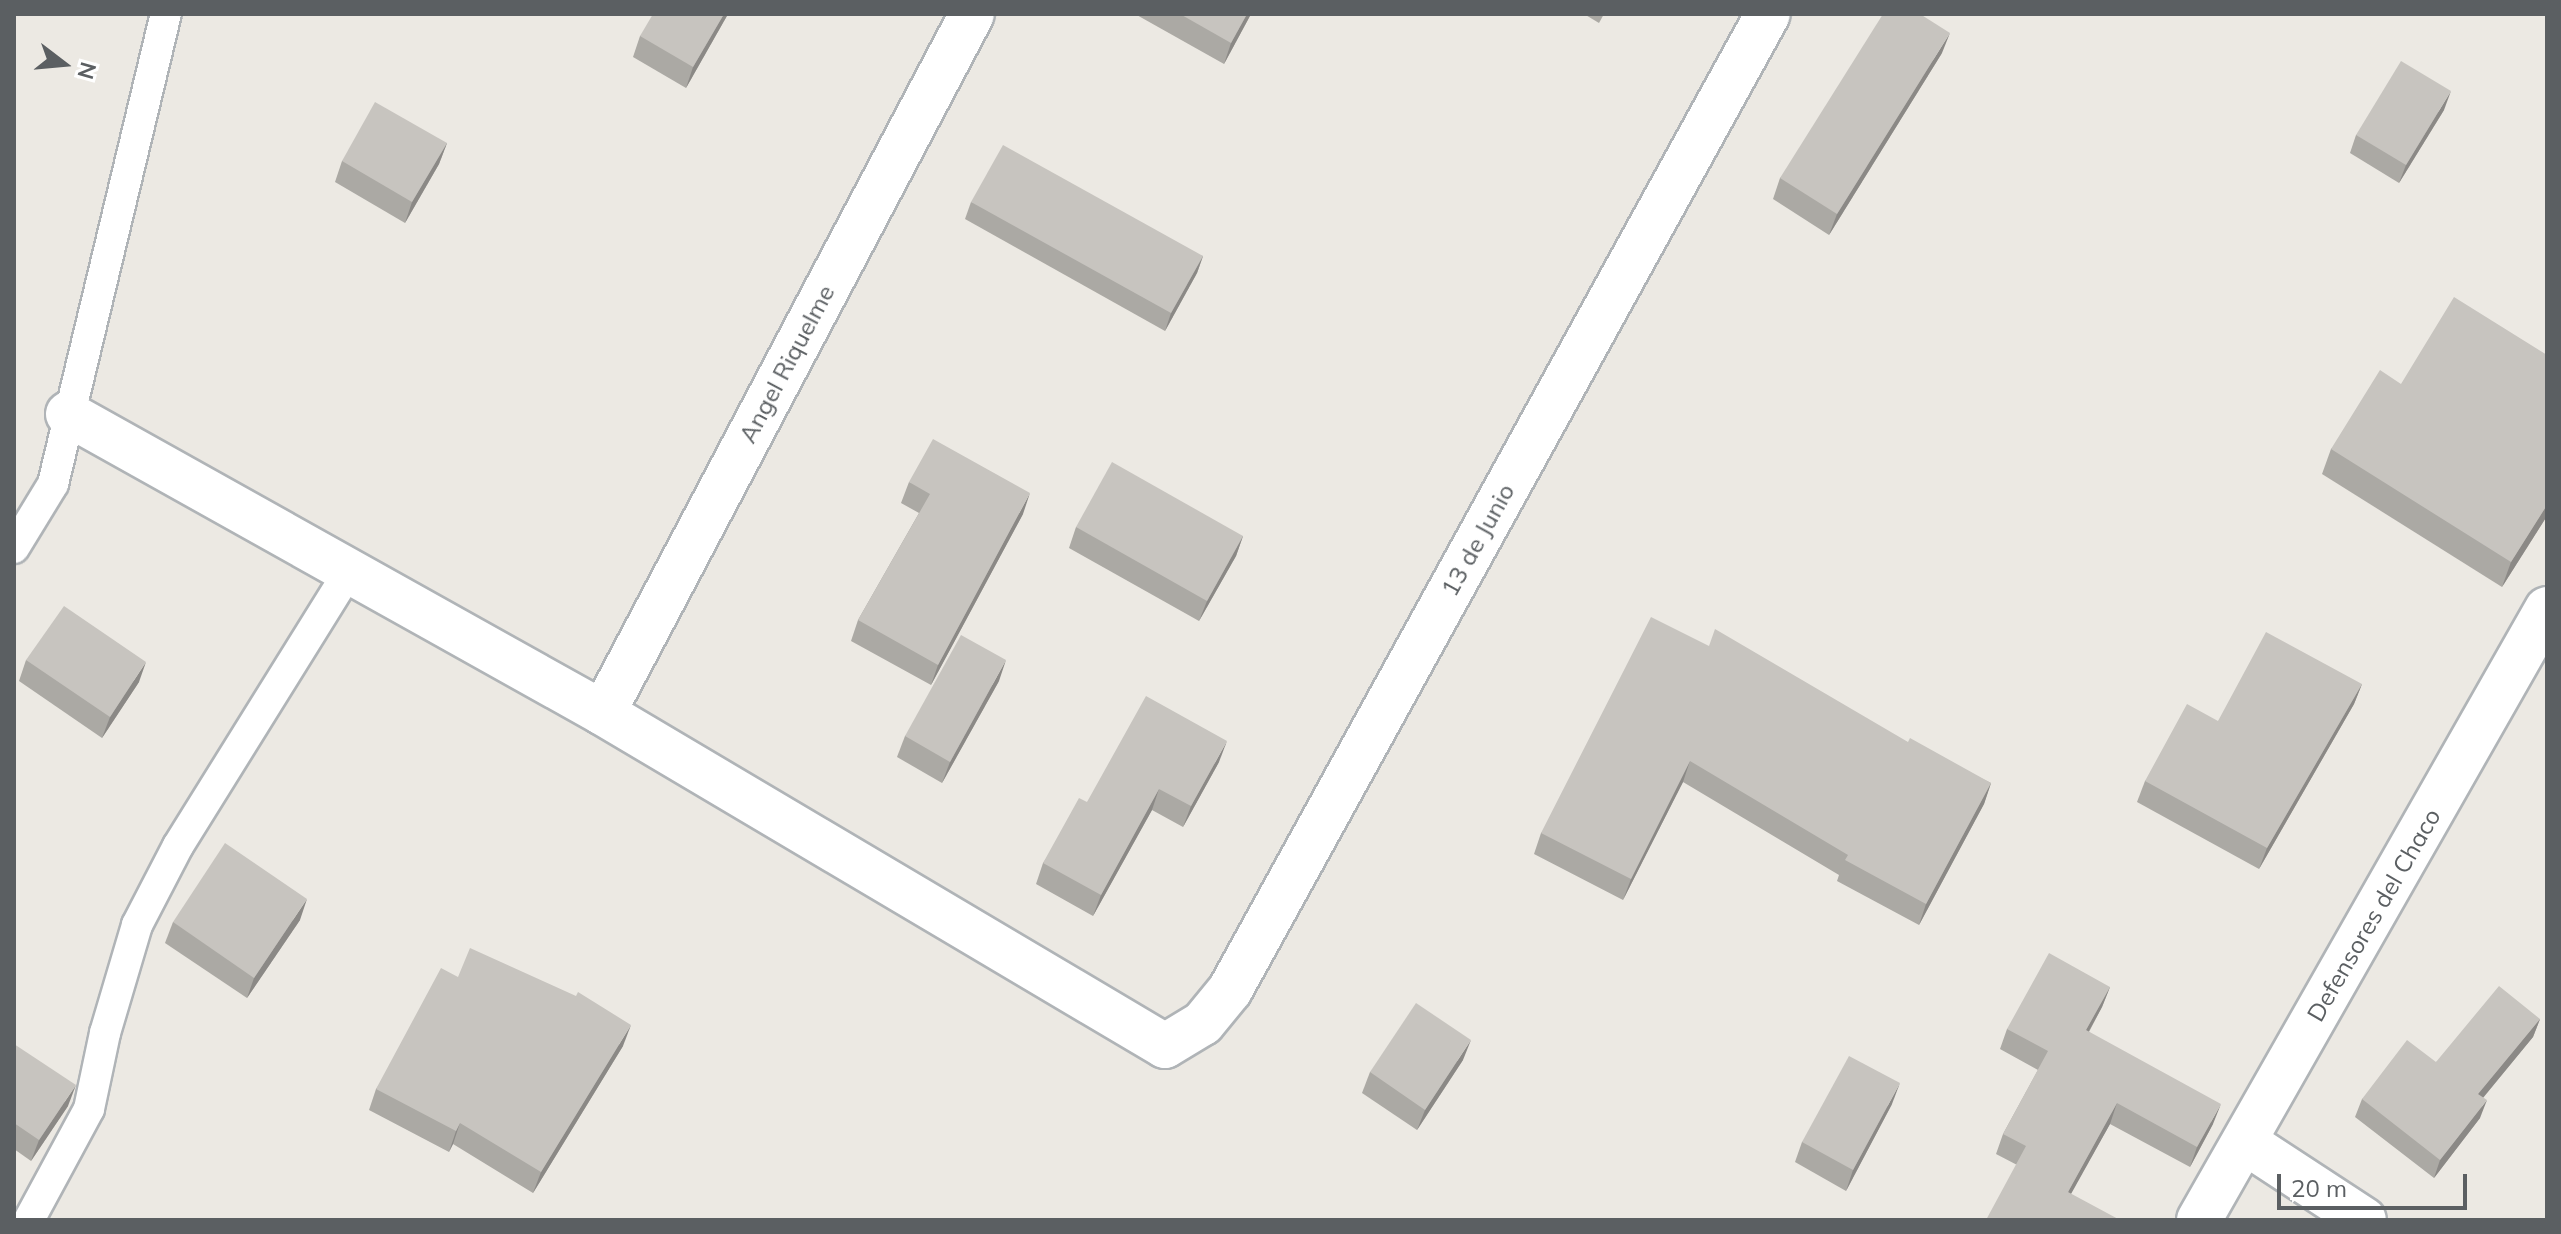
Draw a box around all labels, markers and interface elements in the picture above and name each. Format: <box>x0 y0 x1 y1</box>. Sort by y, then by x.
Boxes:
north arrow <box>24 24 104 104</box>
text: N <box>71 59 103 82</box>
street label: Angel Riquelme <box>733 280 841 448</box>
street label: 13 de Junio <box>1435 479 1521 601</box>
street label: Defensores del Chaco <box>2301 803 2447 1027</box>
scale bar <box>2281 1158 2471 1208</box>
text: 20 m <box>2291 1173 2347 1203</box>

